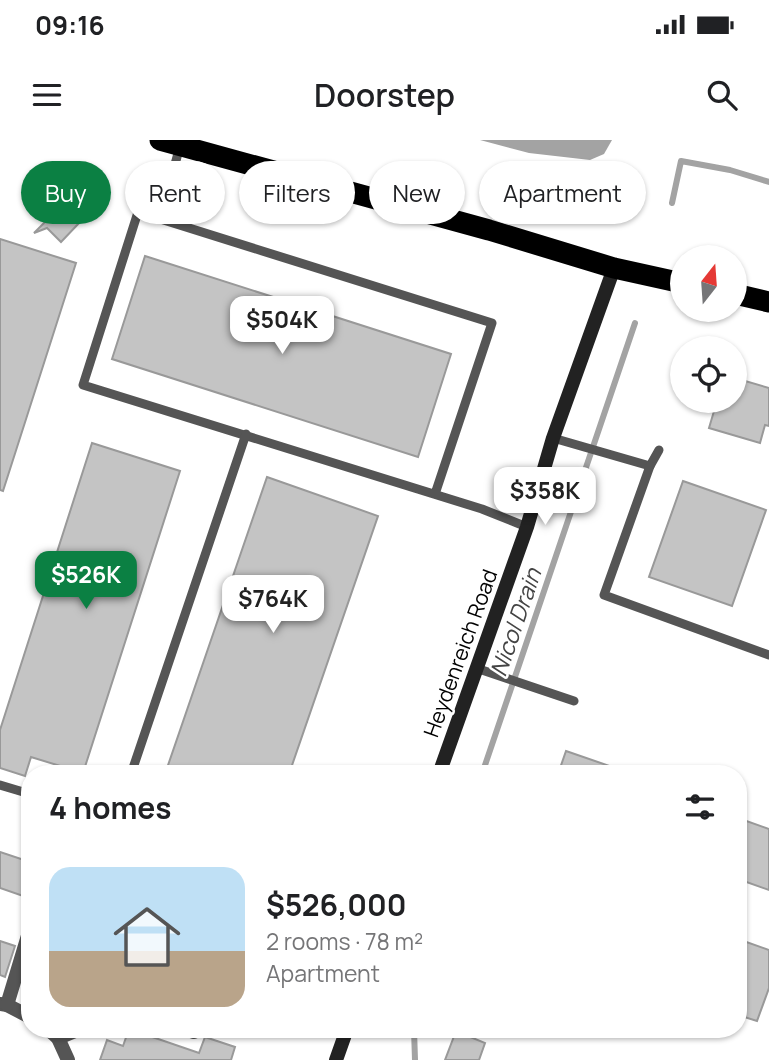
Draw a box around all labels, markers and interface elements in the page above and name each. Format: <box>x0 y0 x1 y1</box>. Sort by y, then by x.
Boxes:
text: 09:16 <box>35 7 105 43</box>
text: Doorstep <box>314 73 455 117</box>
icon: menu <box>28 76 66 114</box>
icon: search <box>703 76 741 114</box>
chip: Buy <box>21 161 111 224</box>
chip: Rent <box>125 161 225 224</box>
chip: Filters <box>239 161 355 224</box>
chip: New <box>369 161 465 224</box>
chip: Apartment <box>479 161 646 224</box>
north arrow <box>670 245 747 322</box>
map controls <box>670 245 747 413</box>
pin: $504K <box>233 296 331 356</box>
text: $504K <box>246 303 318 335</box>
button: locate <box>670 336 747 413</box>
pin: $358K <box>496 468 594 527</box>
text: $358K <box>510 474 580 506</box>
pin: $526K <box>37 552 135 611</box>
text: $526K <box>51 558 121 590</box>
water label: Nicol Drain <box>482 563 549 680</box>
street label: Heydenreich Road <box>417 565 503 741</box>
pin: $764K <box>224 575 322 635</box>
text: $764K <box>238 582 308 614</box>
text: 4 homes <box>49 787 172 828</box>
icon: filters <box>681 788 719 826</box>
text: $526,000 <box>266 884 406 925</box>
icon: home <box>105 895 189 979</box>
text: 2 rooms · 78 m² <box>266 925 423 957</box>
text: Apartment <box>266 957 380 989</box>

